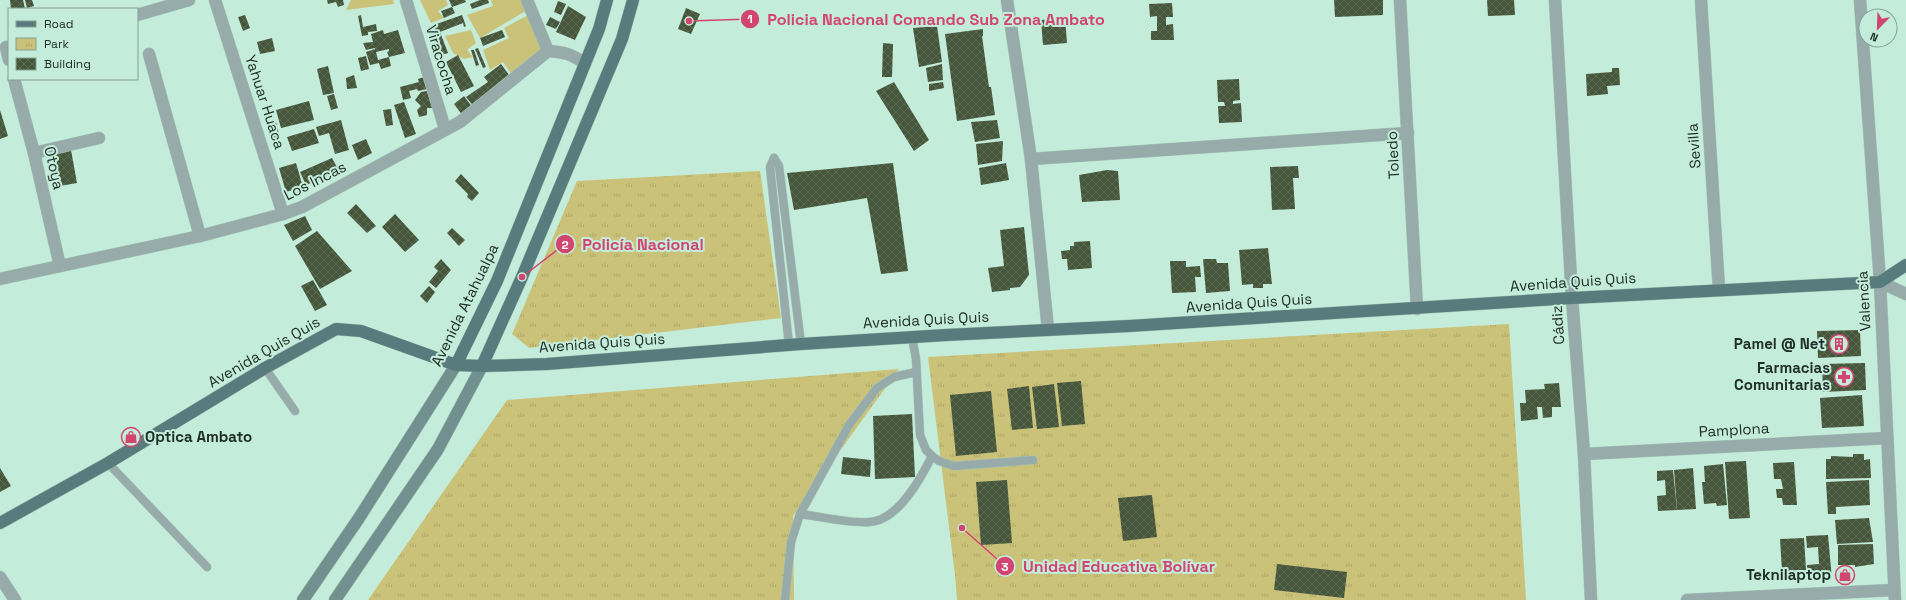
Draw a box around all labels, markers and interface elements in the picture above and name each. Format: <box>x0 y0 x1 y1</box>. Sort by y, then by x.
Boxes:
callout: Policia Nacional Comando Sub Zona Ambato <box>740 5 1113 33</box>
legend <box>8 8 138 80</box>
north arrow <box>1858 8 1898 48</box>
text: Policia Nacional Comando Sub Zona Ambato <box>767 9 1105 30</box>
text: 1 <box>747 11 753 27</box>
text: Road <box>44 16 73 32</box>
street label: Viracocha <box>422 23 461 97</box>
text: N <box>1868 29 1880 45</box>
text: Park <box>44 36 69 52</box>
street label: Yahuar Huaca <box>241 52 290 152</box>
text: Building <box>44 56 91 72</box>
street label: Sevilla <box>1682 122 1705 169</box>
street label: Toledo <box>1382 131 1403 180</box>
street label: Otoya <box>40 144 69 192</box>
street label: Los Incas <box>280 157 349 204</box>
callout: Policía Nacional <box>555 230 712 258</box>
text: Policía Nacional <box>582 234 704 255</box>
text: 2 <box>561 237 569 253</box>
street label: Avenida Atahualpa <box>427 240 503 369</box>
street label: Avenida Quis Quis <box>1509 268 1637 295</box>
street label: Valencia <box>1852 270 1875 332</box>
street label: Avenida Quis Quis <box>1185 289 1313 316</box>
street label: Cádiz <box>1547 305 1568 345</box>
street label: Avenida Quis Quis <box>862 307 990 332</box>
street label: Avenida Quis Quis <box>204 312 323 391</box>
street label: Avenida Quis Quis <box>538 329 666 356</box>
building icon: Pamel @ Net <box>1828 333 1850 355</box>
place label: Pamel @ Net <box>1734 334 1825 353</box>
place label: Farmacias Comunitarias <box>1734 358 1830 394</box>
pharmacy icon: Farmacias Comunitarias <box>1833 366 1855 388</box>
street label: Pamplona <box>1698 418 1770 441</box>
shop icon: Optica Ambato <box>120 426 142 448</box>
place label: Optica Ambato <box>145 427 252 446</box>
callout: Unidad Educativa Bolívar <box>995 552 1223 580</box>
text: Unidad Educativa Bolívar <box>1023 556 1215 577</box>
text: 3 <box>1001 559 1009 575</box>
shop icon: Teknilaptop <box>1834 564 1856 586</box>
place label: Teknilaptop <box>1746 565 1831 584</box>

